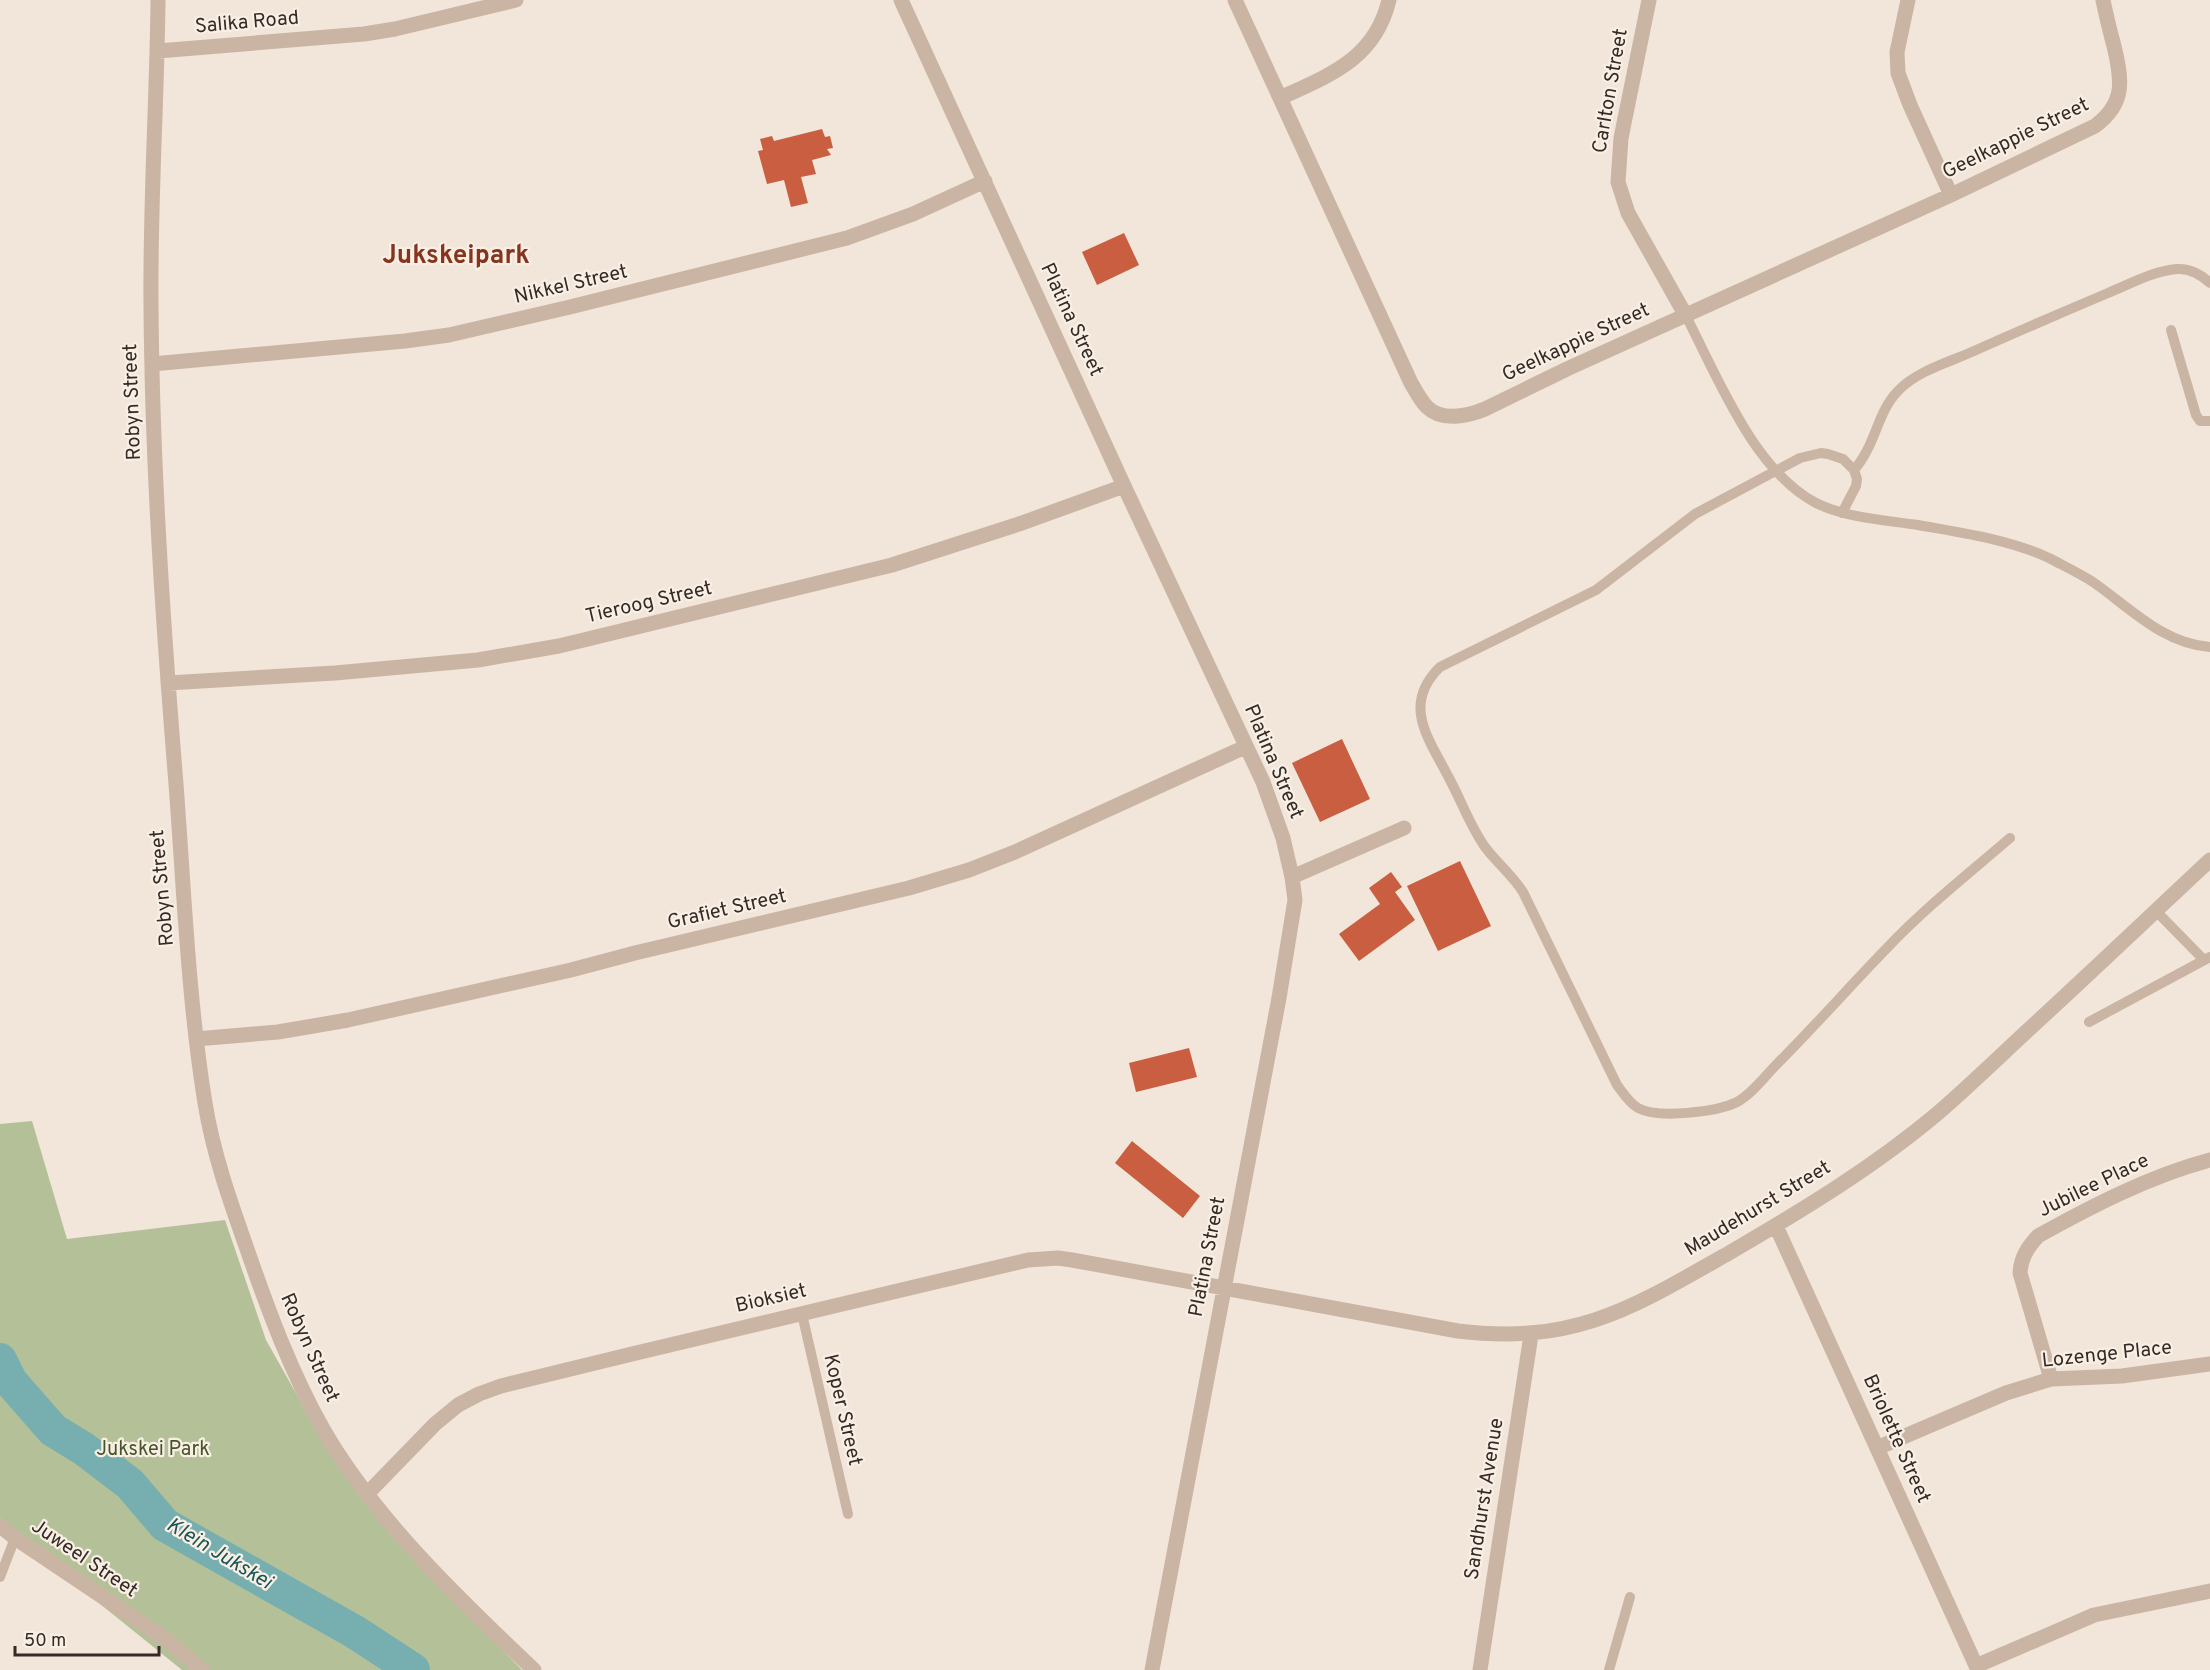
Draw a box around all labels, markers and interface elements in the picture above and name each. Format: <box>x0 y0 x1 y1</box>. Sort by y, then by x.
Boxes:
street label: Salika Road <box>194 5 300 41</box>
street label: Carlton Street <box>1587 27 1635 155</box>
street label: Geelkappie Street <box>1938 92 2094 186</box>
district label: Jukskeipark <box>382 240 530 273</box>
street label: Nikkel Street <box>512 259 630 311</box>
street label: Platina Street <box>1033 259 1109 381</box>
street label: Geelkappie Street <box>1498 297 1654 389</box>
street label: Robyn Street <box>118 343 148 461</box>
street label: Tieroog Street <box>583 576 715 630</box>
street label: Platina Street <box>1237 701 1309 823</box>
street label: Robyn Street <box>145 829 181 947</box>
street label: Grafiet Street <box>665 884 789 936</box>
street label: Jubilee Place <box>2034 1148 2154 1224</box>
street label: Maudehurst Street <box>1680 1155 1836 1263</box>
street label: Platina Street <box>1184 1195 1232 1319</box>
street label: Bioksiet <box>733 1278 809 1320</box>
street label: Robyn Street <box>273 1289 345 1407</box>
street label: Lozenge Place <box>2041 1335 2173 1375</box>
street label: Koper Street <box>817 1352 867 1468</box>
street label: Briolette Street <box>1856 1371 1936 1507</box>
street label: Sandhurst Avenue <box>1459 1416 1511 1582</box>
park label: Jukskei Park <box>96 1437 210 1463</box>
water label: Klein Jukskei <box>161 1512 278 1597</box>
street label: Juweel Street <box>26 1514 142 1604</box>
scale bar <box>15 1619 159 1657</box>
text: 50 m <box>24 1630 66 1653</box>

